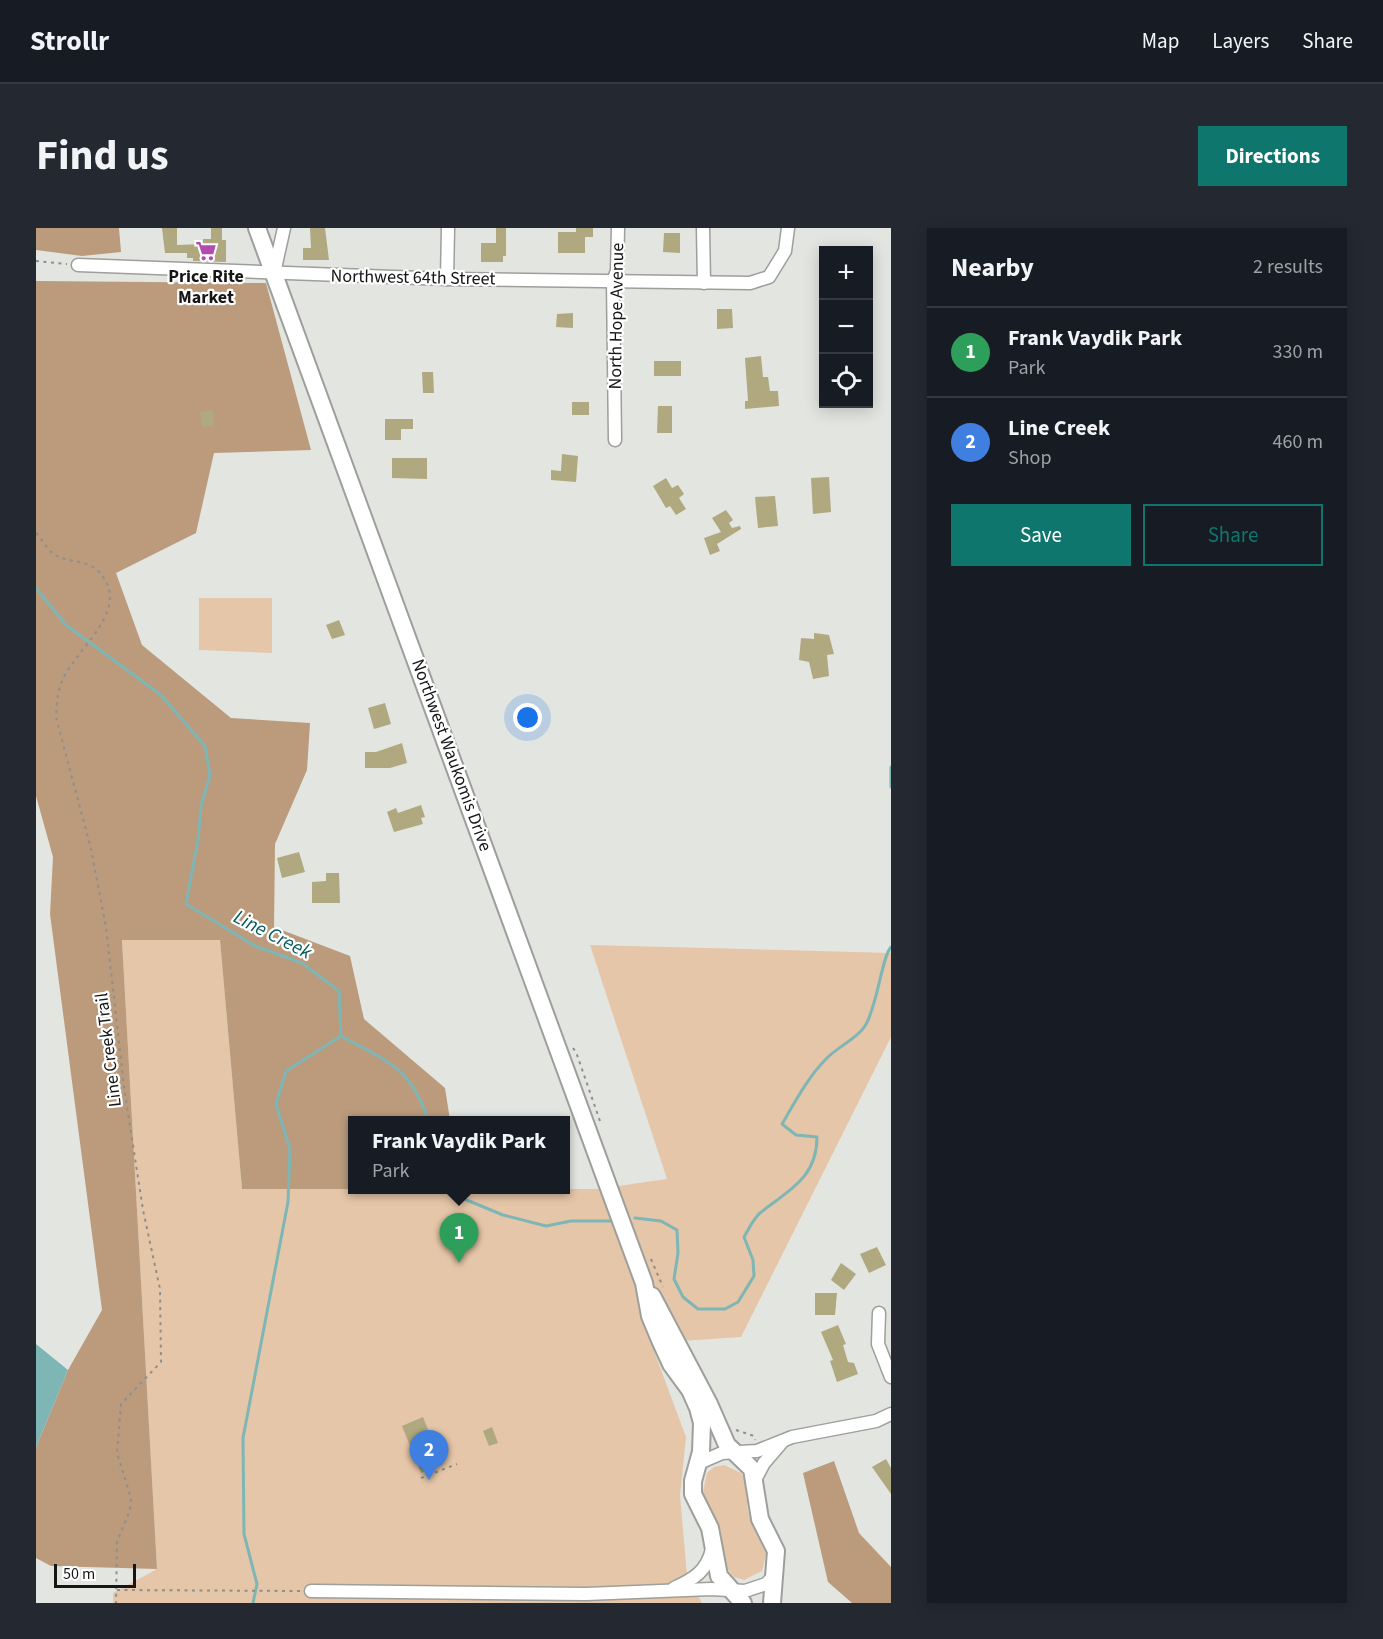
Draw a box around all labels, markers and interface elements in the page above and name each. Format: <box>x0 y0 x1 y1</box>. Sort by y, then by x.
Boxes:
text: Strollr <box>30 21 109 61</box>
text: Map <box>1142 26 1179 56</box>
text: Layers <box>1212 26 1269 56</box>
text: Share <box>1302 26 1353 56</box>
text: Find us <box>36 126 169 186</box>
button: Directions <box>1198 126 1347 186</box>
supermarket icon: Price Rite Market <box>194 239 218 263</box>
street label: North Hope Avenue <box>603 242 630 390</box>
map controls <box>819 246 873 408</box>
button: + <box>819 246 873 300</box>
text: Nearby <box>951 249 1034 286</box>
text: 2 results <box>1253 253 1323 281</box>
place label: Price Rite Market <box>168 264 244 310</box>
street label: Northwest 64th Street <box>330 264 496 291</box>
button: − <box>819 300 873 354</box>
text: Frank Vaydik Park <box>1008 322 1182 354</box>
text: 1 <box>965 338 976 366</box>
text: 330 m <box>1273 338 1323 366</box>
button: locate <box>819 354 873 408</box>
text: Park <box>1008 354 1045 382</box>
text: Line Creek <box>1008 412 1110 444</box>
text: 2 <box>965 428 976 456</box>
text: 460 m <box>1273 428 1323 456</box>
text: Shop <box>1008 444 1052 472</box>
button: Save <box>951 504 1131 566</box>
button: Share <box>1143 504 1323 566</box>
street label: Northwest Waukomis Drive <box>405 656 498 855</box>
your location <box>513 703 542 732</box>
water label: Line Creek <box>229 903 317 967</box>
street label: Line Creek Trail <box>89 991 128 1109</box>
popup <box>348 1116 570 1194</box>
text: Frank Vaydik Park <box>372 1125 546 1157</box>
text: Park <box>372 1157 409 1185</box>
pin: 1 <box>440 1214 478 1263</box>
pin: 2 <box>410 1430 448 1480</box>
scale bar <box>54 1561 136 1588</box>
text: 50 m <box>63 1563 95 1585</box>

